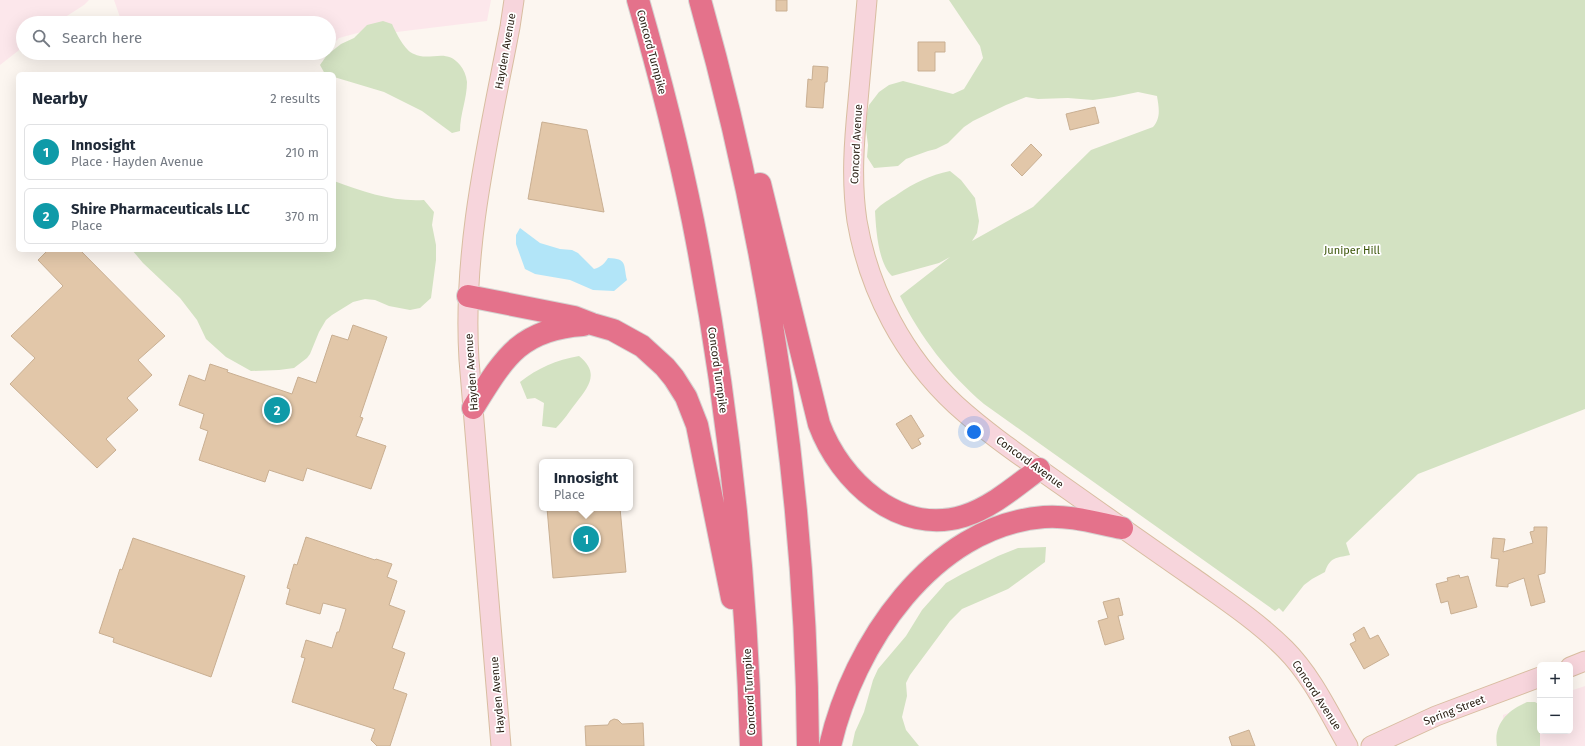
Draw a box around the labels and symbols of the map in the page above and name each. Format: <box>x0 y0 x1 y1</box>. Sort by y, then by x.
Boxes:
street label: Concord Turnpike <box>634 8 669 96</box>
street label: Hayden Avenue <box>492 12 519 90</box>
street label: Concord Avenue <box>848 104 865 184</box>
park label: Juniper Hill <box>1324 244 1380 257</box>
street label: Concord Turnpike <box>705 326 730 414</box>
street label: Hayden Avenue <box>462 333 481 411</box>
pin: 2 <box>264 395 290 425</box>
your location <box>964 422 984 442</box>
street label: Concord Avenue <box>993 434 1066 491</box>
pin: 1 <box>573 524 599 554</box>
street label: Concord Turnpike <box>741 648 758 736</box>
street label: Hayden Avenue <box>488 656 507 734</box>
street label: Concord Avenue <box>1289 658 1344 732</box>
street label: Spring Street <box>1422 693 1487 728</box>

